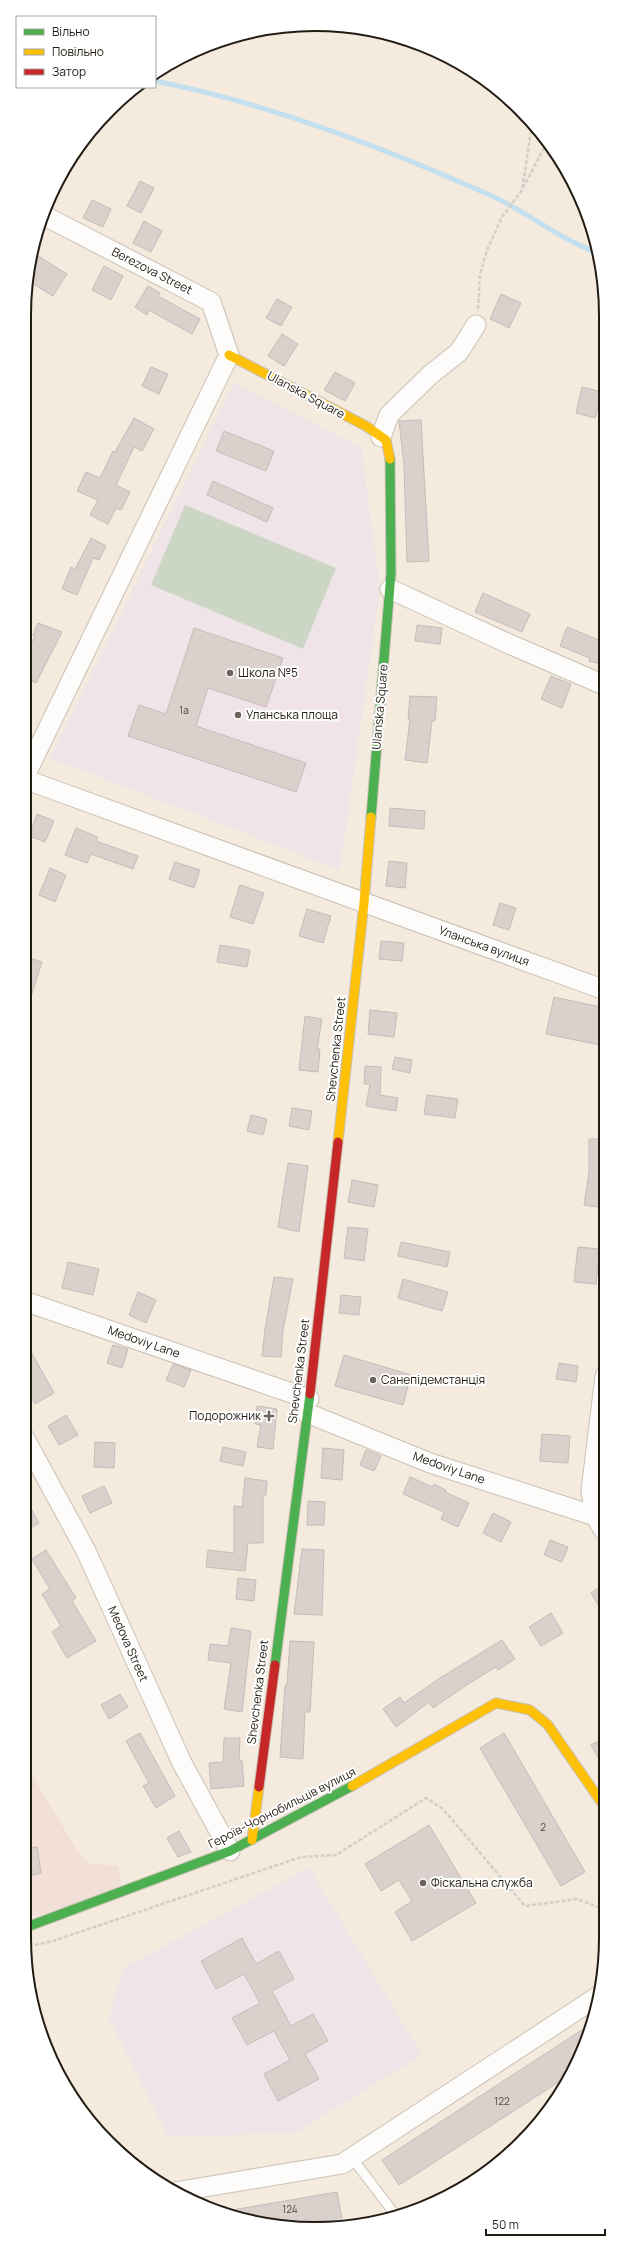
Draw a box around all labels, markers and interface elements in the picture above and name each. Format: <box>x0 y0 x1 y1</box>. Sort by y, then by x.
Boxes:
legend <box>16 16 156 88</box>
text: Вільно <box>52 23 90 40</box>
text: Повільно <box>52 43 104 60</box>
text: Затор <box>52 63 86 80</box>
street label: Berezova Street <box>109 243 196 298</box>
street label: Ulanska Square <box>264 367 348 422</box>
street label: Ulanska Square <box>367 663 392 750</box>
place label: Школа №5 <box>238 664 298 681</box>
marker: Школа №5 <box>225 668 235 678</box>
house number: 1а <box>179 703 189 717</box>
place label: Уланська площа <box>246 706 338 723</box>
marker: Уланська площа <box>233 710 243 720</box>
street label: Уланська вулиця <box>436 921 532 970</box>
street label: Shevchenka Street <box>322 996 349 1102</box>
street label: Shevchenka Street <box>284 1318 313 1424</box>
street label: Medoviy Lane <box>106 1321 183 1362</box>
place label: Санепідемстанція <box>381 1371 485 1388</box>
marker: Санепідемстанція <box>368 1375 378 1385</box>
place label: Подорожник <box>189 1407 262 1424</box>
marker: Подорожник <box>264 1411 274 1421</box>
street label: Medoviy Lane <box>411 1447 488 1488</box>
street label: Medova Street <box>104 1603 153 1684</box>
street label: Shevchenka Street <box>243 1639 272 1745</box>
street label: Героїв-Чорнобильців вулиця <box>205 1763 358 1852</box>
house number: 2 <box>540 1820 546 1834</box>
place label: Фіскальна служба <box>431 1874 533 1891</box>
marker: Фіскальна служба <box>418 1878 428 1888</box>
house number: 122 <box>494 2094 510 2108</box>
house number: 124 <box>282 2202 298 2216</box>
scale bar <box>486 2211 605 2237</box>
text: 50 m <box>492 2216 519 2233</box>

